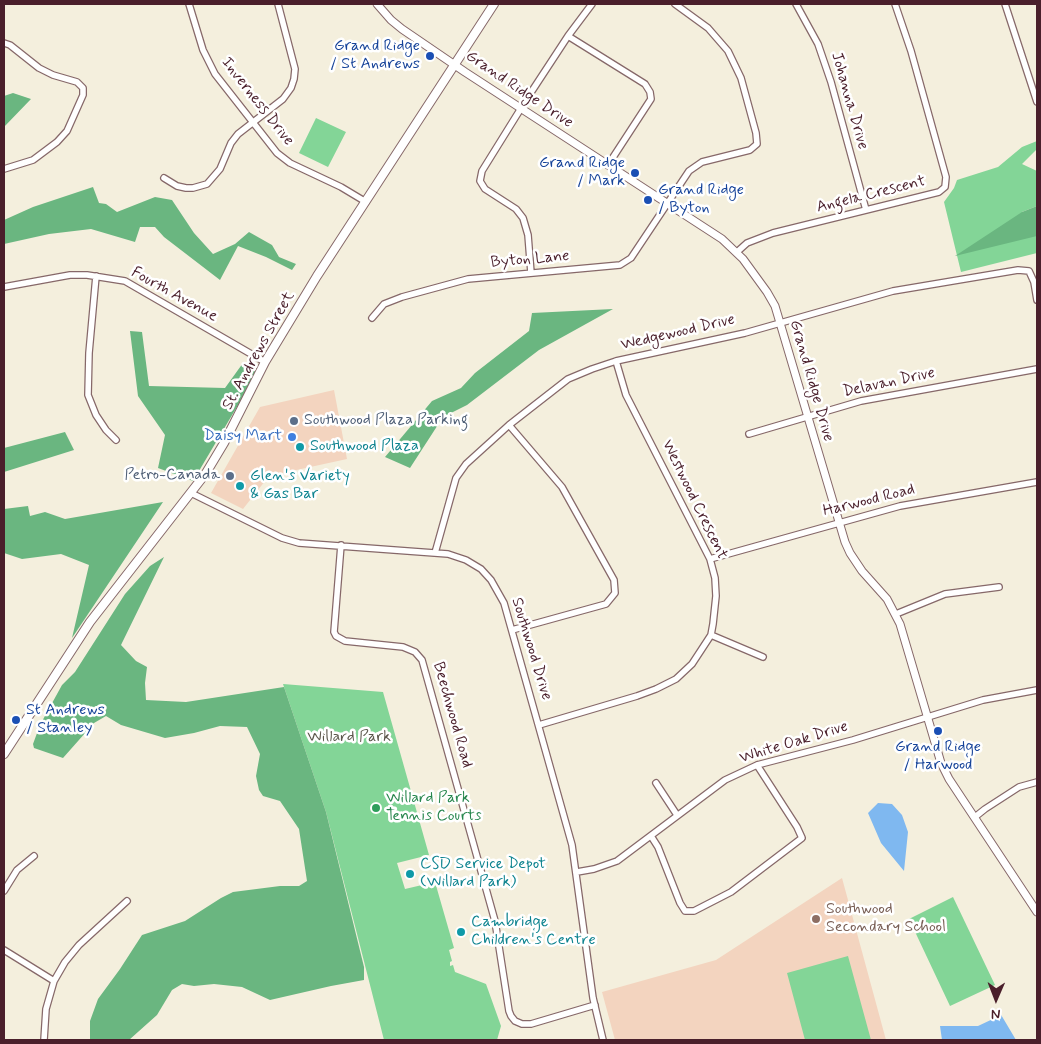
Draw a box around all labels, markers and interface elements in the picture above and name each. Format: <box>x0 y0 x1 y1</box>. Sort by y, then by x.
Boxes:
place label: Grand Ridge / St Andrews <box>330 37 420 75</box>
street label: Grand Ridge Drive <box>462 47 576 133</box>
marker: Grand Ridge / St Andrews <box>424 50 436 62</box>
street label: Johanna Drive <box>826 50 872 152</box>
street label: Inverness Drive <box>216 54 298 150</box>
place label: Grand Ridge / Mark <box>539 154 625 192</box>
marker: Grand Ridge / Mark <box>629 167 641 179</box>
street label: Angela Crescent <box>815 172 927 218</box>
place label: Grand Ridge / Byton <box>658 181 744 219</box>
marker: Grand Ridge / Byton <box>642 194 654 206</box>
street label: Byton Lane <box>490 247 570 273</box>
street label: Fourth Avenue <box>127 263 221 327</box>
street label: St. Andrews Street <box>219 289 299 413</box>
street label: Wedgewood Drive <box>619 311 737 355</box>
street label: Grand Ridge Drive <box>784 318 838 444</box>
street label: Delavan Drive <box>841 364 937 402</box>
place label: Southwood Plaza Parking <box>304 411 468 431</box>
marker: Southwood Plaza Parking <box>288 415 300 427</box>
place label: Daisy Mart <box>204 427 282 447</box>
marker: Daisy Mart <box>286 431 298 443</box>
place label: Southwood Plaza <box>310 437 419 457</box>
street label: Westwood Crescent <box>657 437 731 563</box>
marker: Southwood Plaza <box>294 441 306 453</box>
place label: Petro-Canada <box>124 466 220 486</box>
place label: Glen's Variety & Gas Bar <box>250 467 350 505</box>
marker: Petro-Canada <box>224 470 236 482</box>
marker: Glen's Variety & Gas Bar <box>234 480 246 492</box>
street label: Harwood Road <box>821 480 917 522</box>
street label: Southwood Drive <box>506 595 556 703</box>
street label: Beechwood Road <box>428 660 476 770</box>
place label: St Andrews / Stanley <box>26 701 105 739</box>
marker: St Andrews / Stanley <box>10 714 22 726</box>
street label: White Oak Drive <box>738 717 850 769</box>
marker: Grand Ridge / Harwood <box>932 725 944 737</box>
park label: Willard Park <box>307 728 391 748</box>
place label: Grand Ridge / Harwood <box>895 738 981 776</box>
place label: Willard Park Tennis Courts <box>386 789 482 827</box>
marker: Willard Park Tennis Courts <box>370 802 382 814</box>
place label: CSD Service Depot (Willard Park) <box>420 855 546 893</box>
marker: CSD Service Depot (Willard Park) <box>404 868 416 880</box>
place label: Southwood Secondary School <box>826 900 946 938</box>
place label: Cambridge Children's Centre <box>471 913 596 951</box>
marker: Southwood Secondary School <box>810 913 822 925</box>
marker: Cambridge Children's Centre <box>455 926 467 938</box>
north arrow <box>971 974 1021 1024</box>
text: N <box>991 1005 1001 1023</box>

